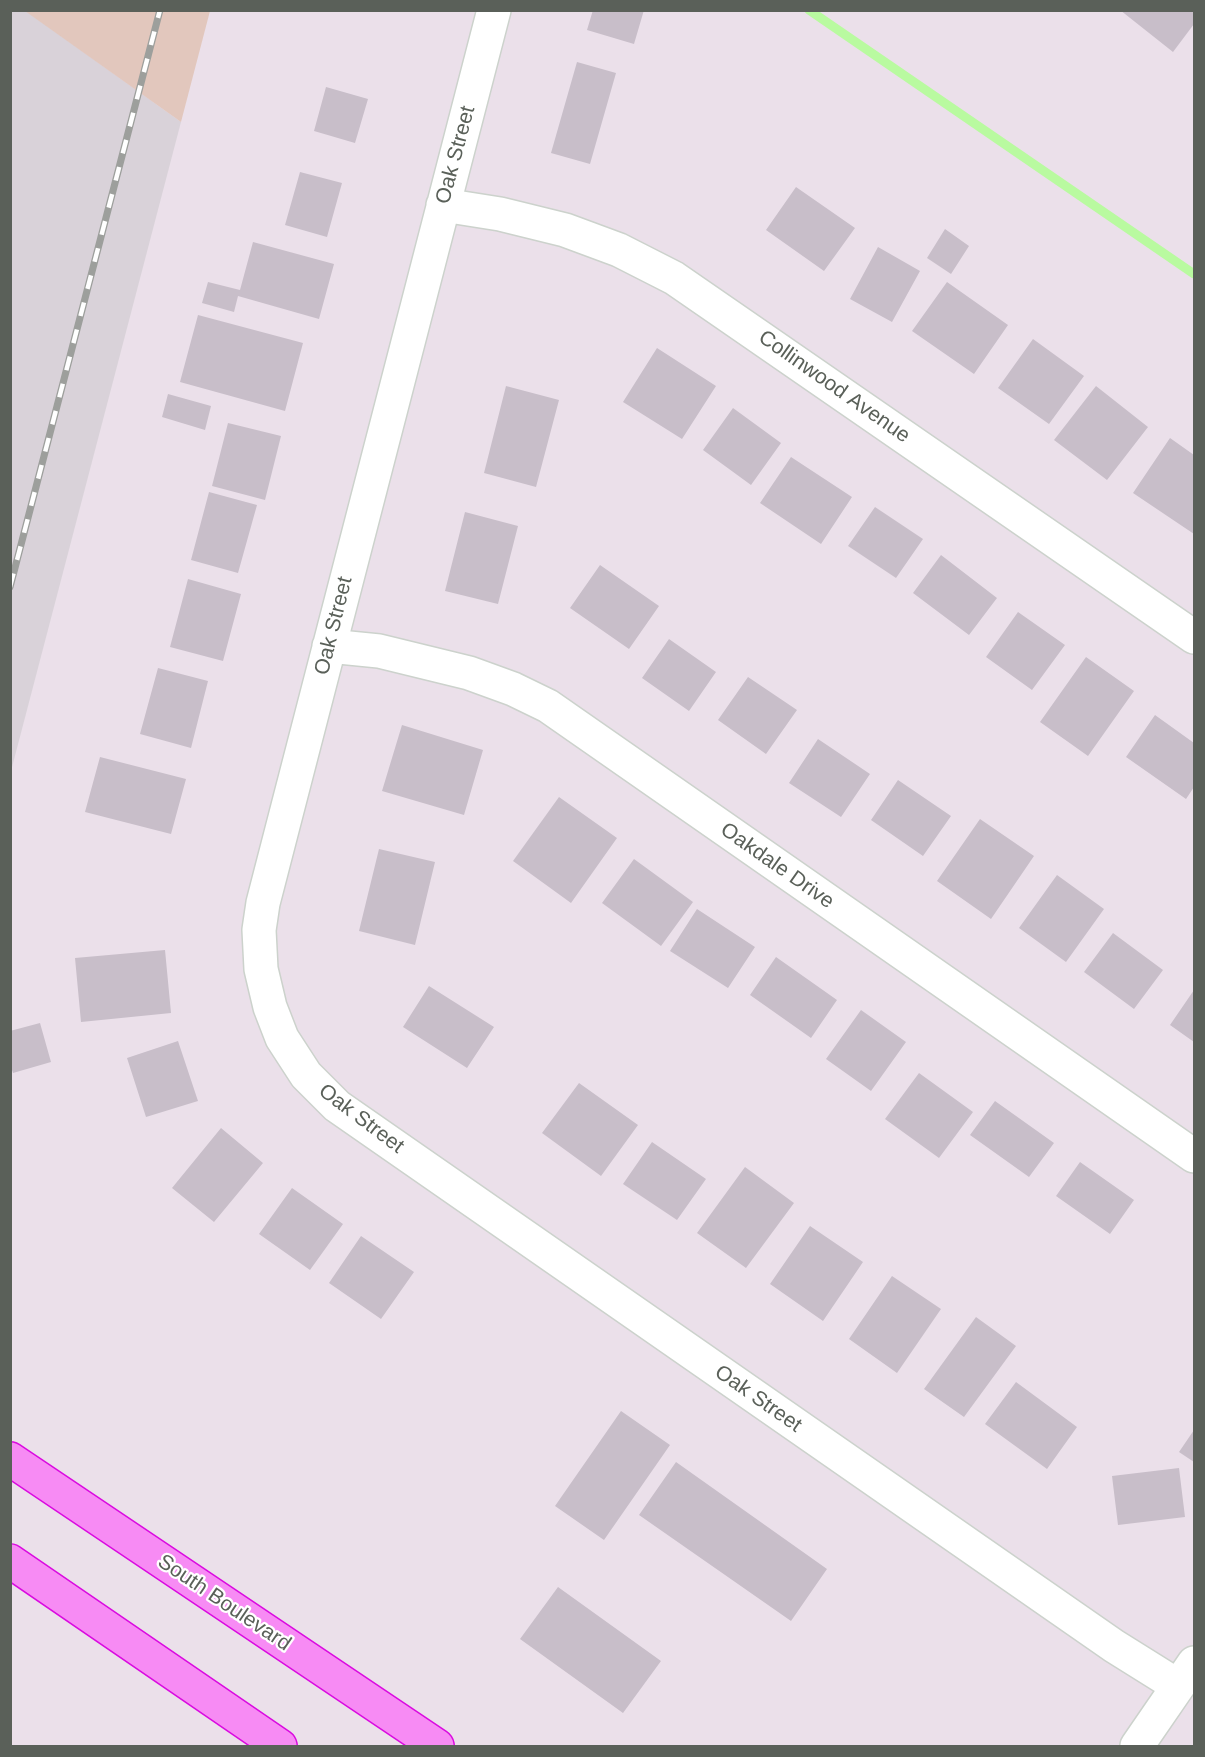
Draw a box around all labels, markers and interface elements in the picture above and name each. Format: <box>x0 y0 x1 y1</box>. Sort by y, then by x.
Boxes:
street label: Oak Street <box>431 103 481 207</box>
street label: Collinwood Avenue <box>753 325 915 449</box>
street label: Oak Street <box>310 574 358 678</box>
street label: Oakdale Drive <box>715 818 839 914</box>
street label: Oak Street <box>313 1079 409 1159</box>
street label: Oak Street <box>710 1360 806 1438</box>
street label: South Boulevard <box>153 1549 295 1657</box>

